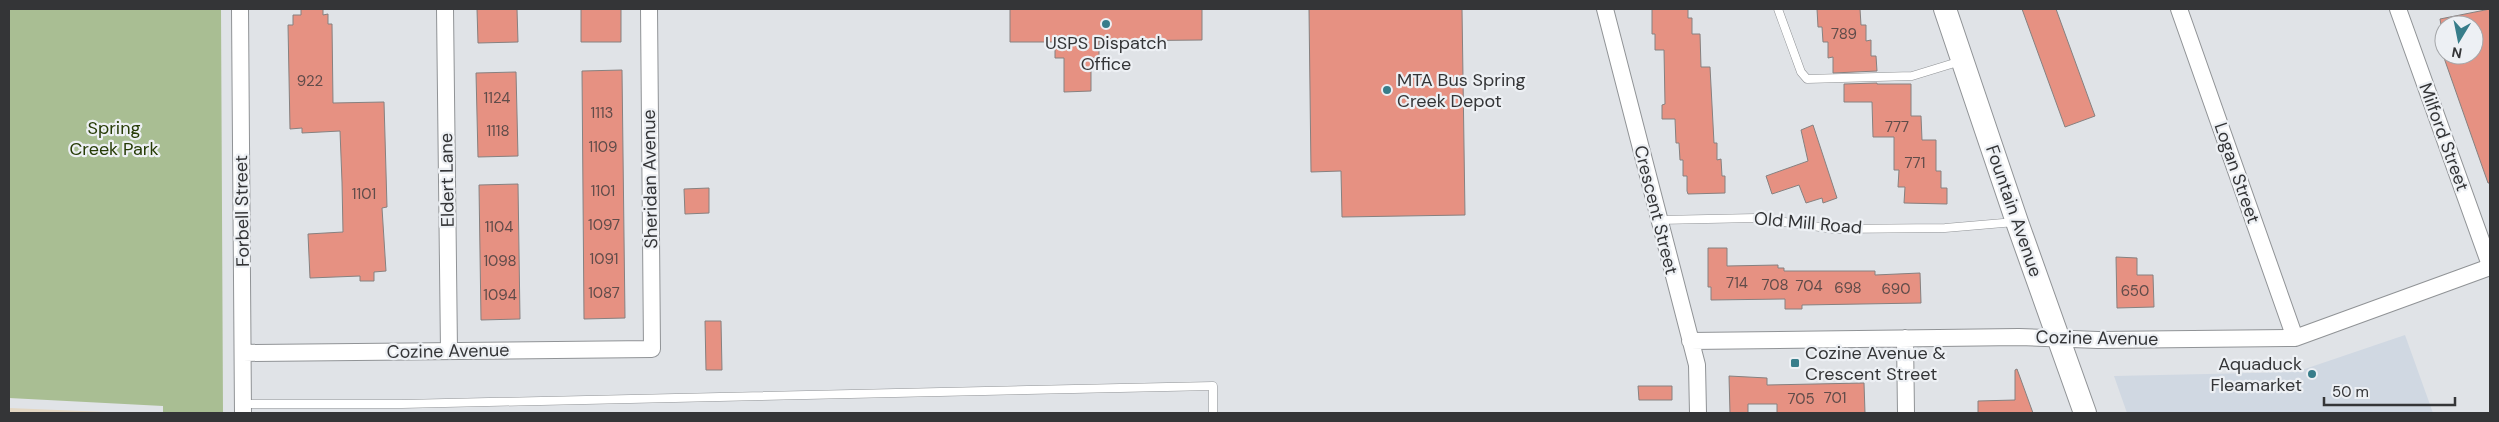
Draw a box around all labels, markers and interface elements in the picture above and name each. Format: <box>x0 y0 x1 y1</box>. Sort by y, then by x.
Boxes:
north arrow <box>2434 15 2484 65</box>
marker: USPS Dispatch Office <box>1100 18 1112 30</box>
house number: 789 <box>1831 24 1857 44</box>
place label: USPS Dispatch Office <box>1045 31 1167 76</box>
text: N <box>2450 43 2463 63</box>
place label: MTA Bus Spring Creek Depot <box>1397 68 1526 113</box>
house number: 922 <box>297 71 323 91</box>
street label: Milford Street <box>2413 80 2475 194</box>
marker: MTA Bus Spring Creek Depot <box>1381 84 1393 96</box>
house number: 1124 <box>484 88 510 108</box>
house number: 1113 <box>591 103 613 123</box>
street label: Sheridan Avenue <box>637 109 663 249</box>
park label: Spring Creek Park <box>69 116 159 161</box>
house number: 777 <box>1885 117 1909 137</box>
street label: Logan Street <box>2209 119 2265 227</box>
house number: 1118 <box>486 121 510 141</box>
street label: Eldert Lane <box>434 133 460 227</box>
house number: 1109 <box>588 137 618 157</box>
street label: Fountain Avenue <box>1980 142 2048 280</box>
street label: Crescent Street <box>1628 143 1684 277</box>
house number: 771 <box>1905 153 1925 173</box>
street label: Forbell Street <box>229 155 255 267</box>
house number: 1101 <box>591 181 615 201</box>
house number: 1101 <box>352 184 376 204</box>
street label: Old Mill Road <box>1753 206 1863 240</box>
house number: 1097 <box>588 215 620 235</box>
house number: 1104 <box>485 217 513 237</box>
house number: 1091 <box>590 249 618 269</box>
house number: 1098 <box>483 251 517 271</box>
house number: 714 <box>1726 273 1748 293</box>
house number: 708 <box>1761 275 1789 295</box>
house number: 704 <box>1795 276 1823 296</box>
house number: 698 <box>1834 278 1862 298</box>
house number: 690 <box>1882 279 1910 299</box>
house number: 650 <box>2121 281 2149 301</box>
house number: 1087 <box>588 283 620 303</box>
house number: 1094 <box>483 285 517 305</box>
street label: Cozine Avenue <box>2035 325 2159 351</box>
street label: Cozine Avenue <box>386 338 510 364</box>
place label: Cozine Avenue & Crescent Street <box>1805 341 1946 386</box>
place label: Aquaduck Fleamarket <box>2210 352 2302 397</box>
marker: Cozine Avenue & Crescent Street <box>1789 357 1801 369</box>
marker: Aquaduck Fleamarket <box>2306 368 2318 380</box>
scale bar <box>2324 374 2455 406</box>
text: 50 m <box>2332 382 2369 402</box>
house number: 701 <box>1824 388 1846 408</box>
house number: 705 <box>1787 389 1815 409</box>

